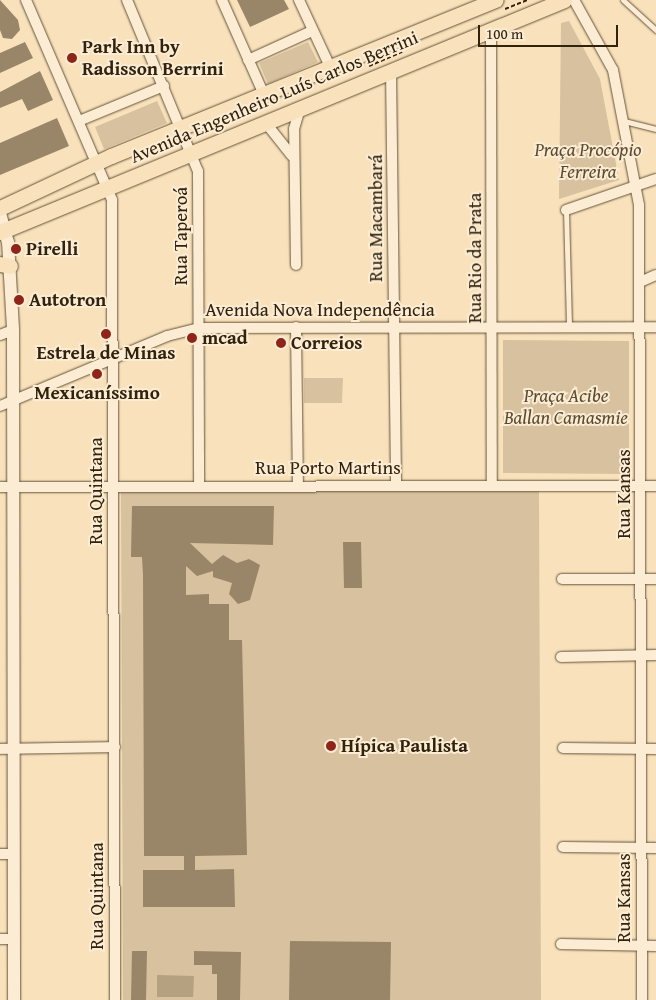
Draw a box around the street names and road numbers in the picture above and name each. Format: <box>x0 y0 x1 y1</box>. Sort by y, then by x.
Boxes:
street label: Avenida Engenheiro Luís Carlos Berrini <box>127 26 421 168</box>
street label: Rua Macambará <box>365 154 387 282</box>
street label: Rua Taperoá <box>170 187 192 285</box>
street label: Rua Rio da Prata <box>464 193 486 323</box>
street label: Avenida Nova Independência <box>205 299 435 321</box>
street label: Rua Quintana <box>85 437 107 545</box>
street label: Rua Kansas <box>613 449 635 539</box>
street label: Rua Porto Martins <box>255 457 401 479</box>
street label: Rua Quintana <box>86 842 108 950</box>
street label: Rua Kansas <box>613 853 635 943</box>

